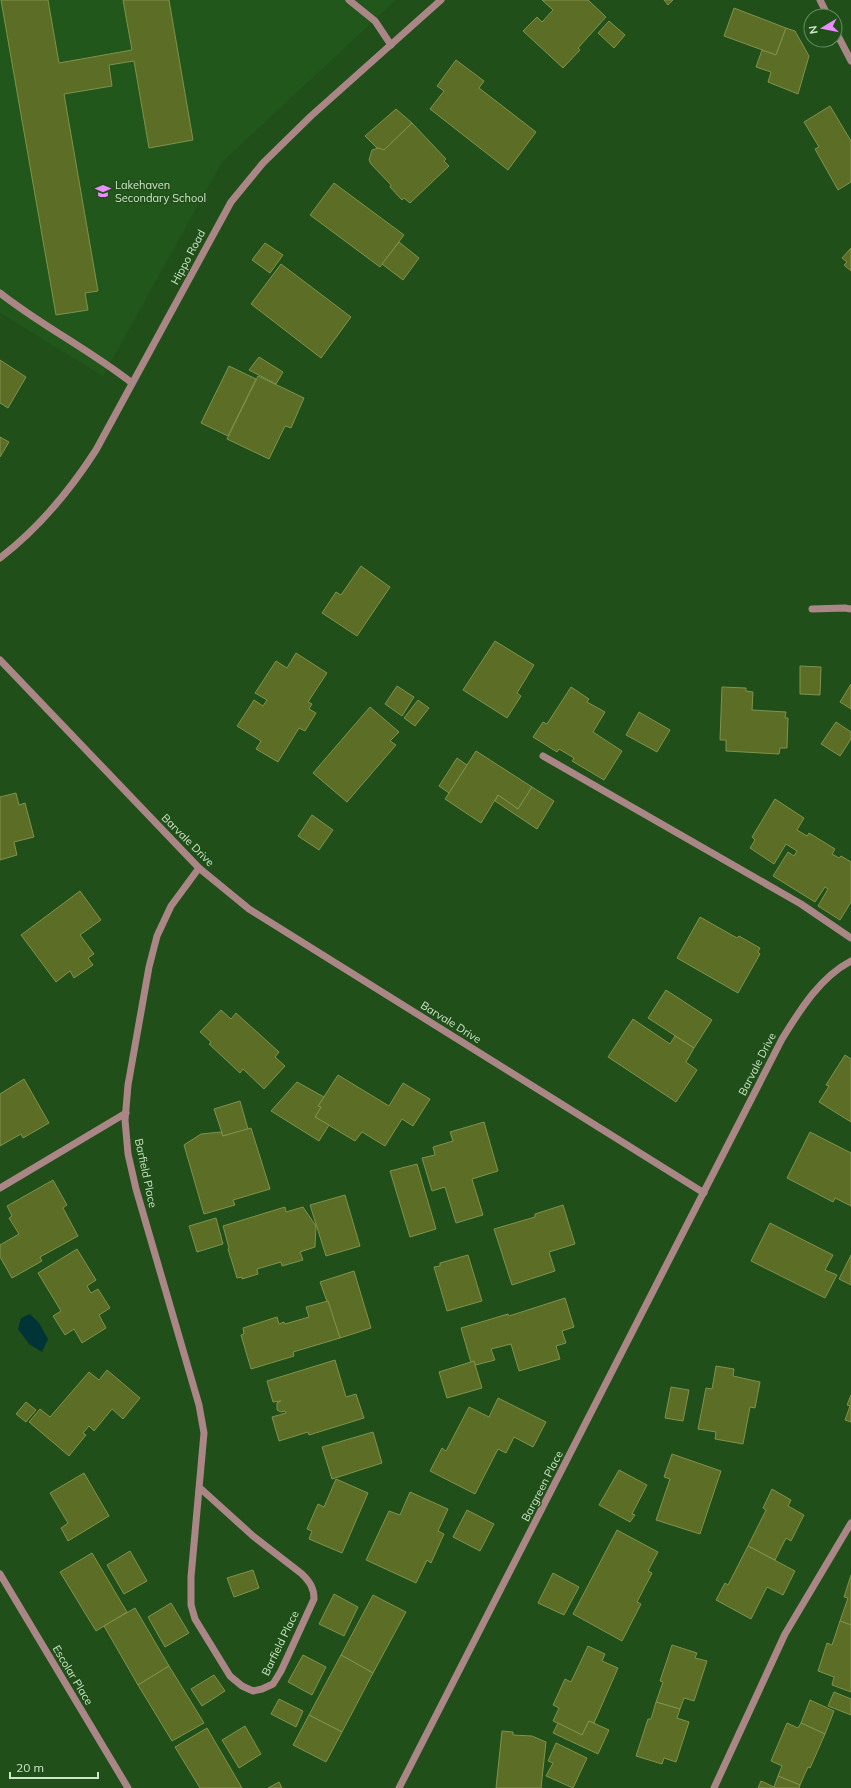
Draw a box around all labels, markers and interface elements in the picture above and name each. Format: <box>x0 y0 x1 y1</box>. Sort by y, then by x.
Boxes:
north arrow <box>803 8 843 48</box>
text: N <box>806 24 821 35</box>
place label: Lakehaven Secondary School <box>115 178 206 205</box>
school or university icon: Lakehaven Secondary School <box>94 182 112 200</box>
street label: Hippo Road <box>168 227 208 287</box>
street label: Barvale Drive <box>159 811 217 869</box>
street label: Barvale Drive <box>418 998 484 1046</box>
street label: Barvale Drive <box>735 1030 779 1098</box>
street label: Barfield Place <box>132 1137 160 1209</box>
street label: Bargreen Place <box>518 1448 566 1524</box>
street label: Barfield Place <box>258 1608 302 1678</box>
street label: Escolar Place <box>50 1643 96 1707</box>
scale bar <box>10 1754 98 1780</box>
text: 20 m <box>16 1760 44 1775</box>

